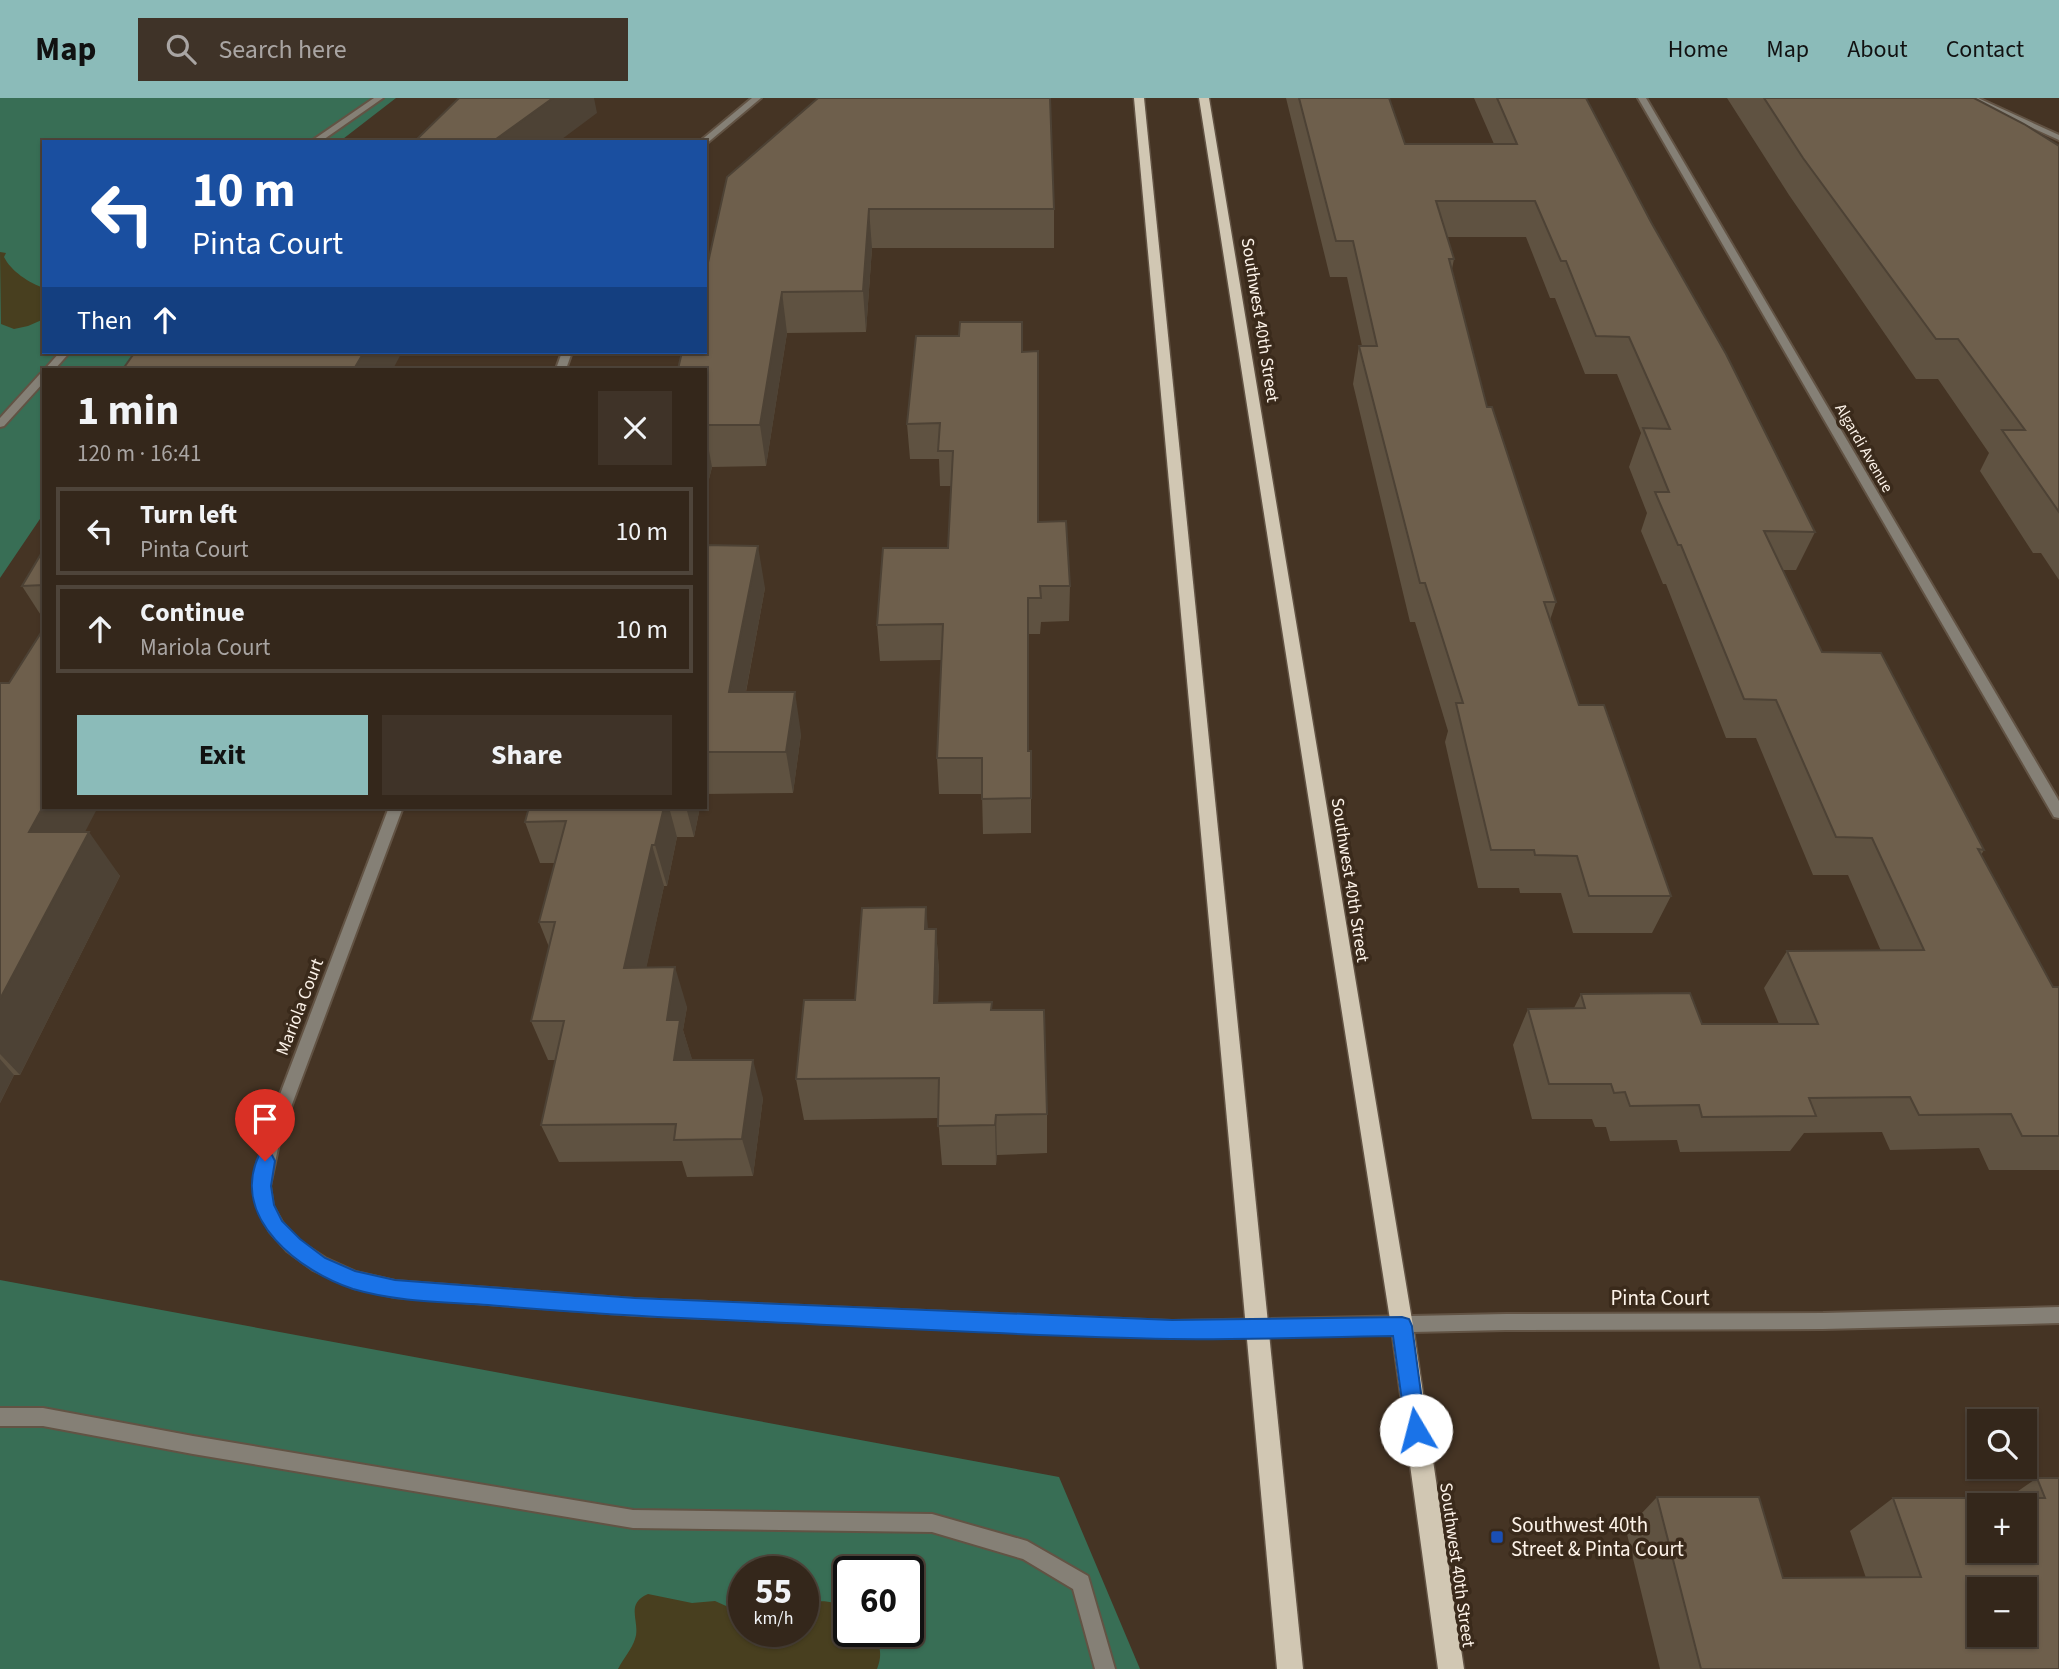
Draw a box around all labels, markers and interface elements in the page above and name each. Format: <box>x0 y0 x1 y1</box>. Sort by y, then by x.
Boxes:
search box <box>138 18 628 81</box>
text: Map <box>35 26 96 73</box>
icon: search <box>162 30 200 68</box>
text: Search here <box>218 31 347 68</box>
text: Home <box>1668 32 1728 67</box>
text: Map <box>1766 32 1809 67</box>
text: About <box>1847 32 1908 67</box>
text: Contact <box>1946 32 2024 67</box>
text: 10 m <box>192 156 296 226</box>
icon: left <box>77 168 168 259</box>
text: Pinta Court <box>192 221 343 267</box>
street label: Southwest 40th Street <box>1235 236 1285 404</box>
icon: ahead <box>146 301 184 339</box>
text: Then <box>77 302 132 339</box>
text: 1 min <box>77 381 179 441</box>
button: close <box>598 391 672 465</box>
street label: Algardi Avenue <box>1830 399 1898 497</box>
text: 120 m · 16:41 <box>77 437 201 470</box>
text: Turn left <box>140 496 237 533</box>
icon: left <box>81 512 119 550</box>
text: 10 m <box>615 513 668 550</box>
text: Pinta Court <box>140 533 249 566</box>
text: Continue <box>140 594 245 631</box>
icon: ahead <box>81 610 119 648</box>
text: 10 m <box>615 611 668 648</box>
text: Mariola Court <box>140 631 270 664</box>
button: Exit <box>77 715 368 795</box>
button: Share <box>382 715 672 795</box>
street label: Southwest 40th Street <box>1325 796 1375 964</box>
street label: Mariola Court <box>270 955 330 1059</box>
pin <box>235 1089 295 1161</box>
icon: arrive <box>246 1100 284 1138</box>
street label: Pinta Court <box>1610 1283 1710 1313</box>
position arrow <box>1379 1393 1453 1467</box>
map controls <box>1967 1409 2037 1647</box>
button: search <box>1967 1409 2037 1479</box>
street label: Southwest 40th Street <box>1433 1481 1481 1649</box>
button: + <box>1967 1493 2037 1563</box>
place label: Southwest 40th Street & Pinta Court <box>1511 1510 1684 1564</box>
marker: Southwest 40th Street & Pinta Court <box>1489 1529 1505 1545</box>
speed limit sign: 60 <box>833 1556 924 1647</box>
text: 55 <box>755 1567 792 1617</box>
button: − <box>1967 1577 2037 1647</box>
text: km/h <box>754 1606 793 1631</box>

